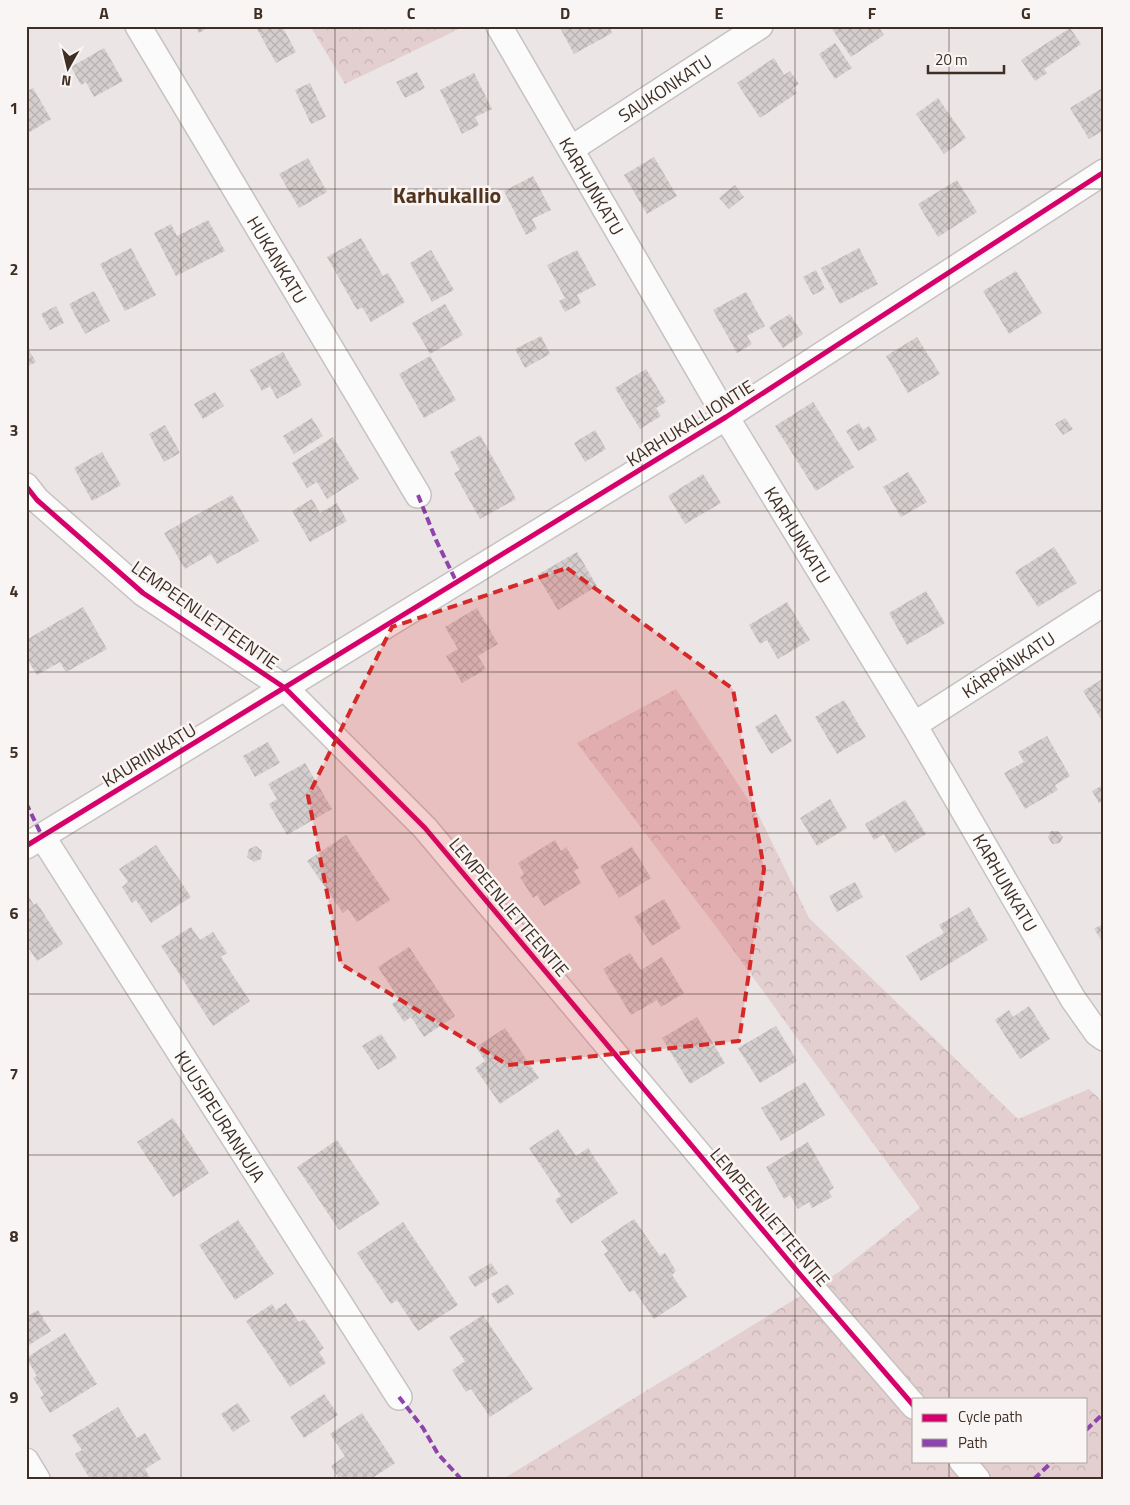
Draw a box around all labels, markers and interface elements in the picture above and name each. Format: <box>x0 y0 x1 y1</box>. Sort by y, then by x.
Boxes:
text: A <box>99 1 109 25</box>
text: B <box>253 1 263 25</box>
text: C <box>407 1 416 25</box>
text: D <box>560 1 570 25</box>
text: E <box>715 1 724 25</box>
text: F <box>868 1 877 25</box>
text: G <box>1021 1 1031 25</box>
north arrow <box>42 42 92 92</box>
scale bar <box>928 42 1004 74</box>
street label: SAUKONKATU <box>613 47 717 128</box>
text: 20 m <box>935 48 968 71</box>
text: N <box>60 70 72 92</box>
text: 1 <box>10 96 18 120</box>
street label: KARHUNKATU <box>553 132 631 240</box>
district label: Karhukallio <box>393 178 501 212</box>
street label: HUKANKATU <box>241 211 314 309</box>
text: 2 <box>10 257 18 281</box>
street label: KARHUKALLIONTIE <box>621 373 759 473</box>
text: 3 <box>10 418 18 442</box>
street label: KARHUNKATU <box>758 481 838 588</box>
street label: LEMPEENLIETTEENTIE <box>126 554 284 676</box>
text: 4 <box>10 579 19 603</box>
street label: KÄRPÄNKATU <box>956 624 1060 705</box>
street label: KAURIINKATU <box>97 716 201 794</box>
text: 5 <box>10 740 19 764</box>
street label: KARHUNKATU <box>966 828 1044 936</box>
street label: LEMPEENLIETTEENTIE <box>443 832 575 982</box>
text: 6 <box>10 901 19 925</box>
street label: KUUSIPEURANKUJA <box>168 1045 272 1187</box>
text: 7 <box>10 1062 18 1086</box>
street label: LEMPEENLIETTEENTIE <box>704 1142 836 1292</box>
text: 8 <box>10 1224 19 1248</box>
text: 9 <box>10 1385 19 1409</box>
legend <box>912 1398 1088 1462</box>
text: Cycle path <box>958 1405 1023 1428</box>
text: Path <box>958 1431 988 1454</box>

